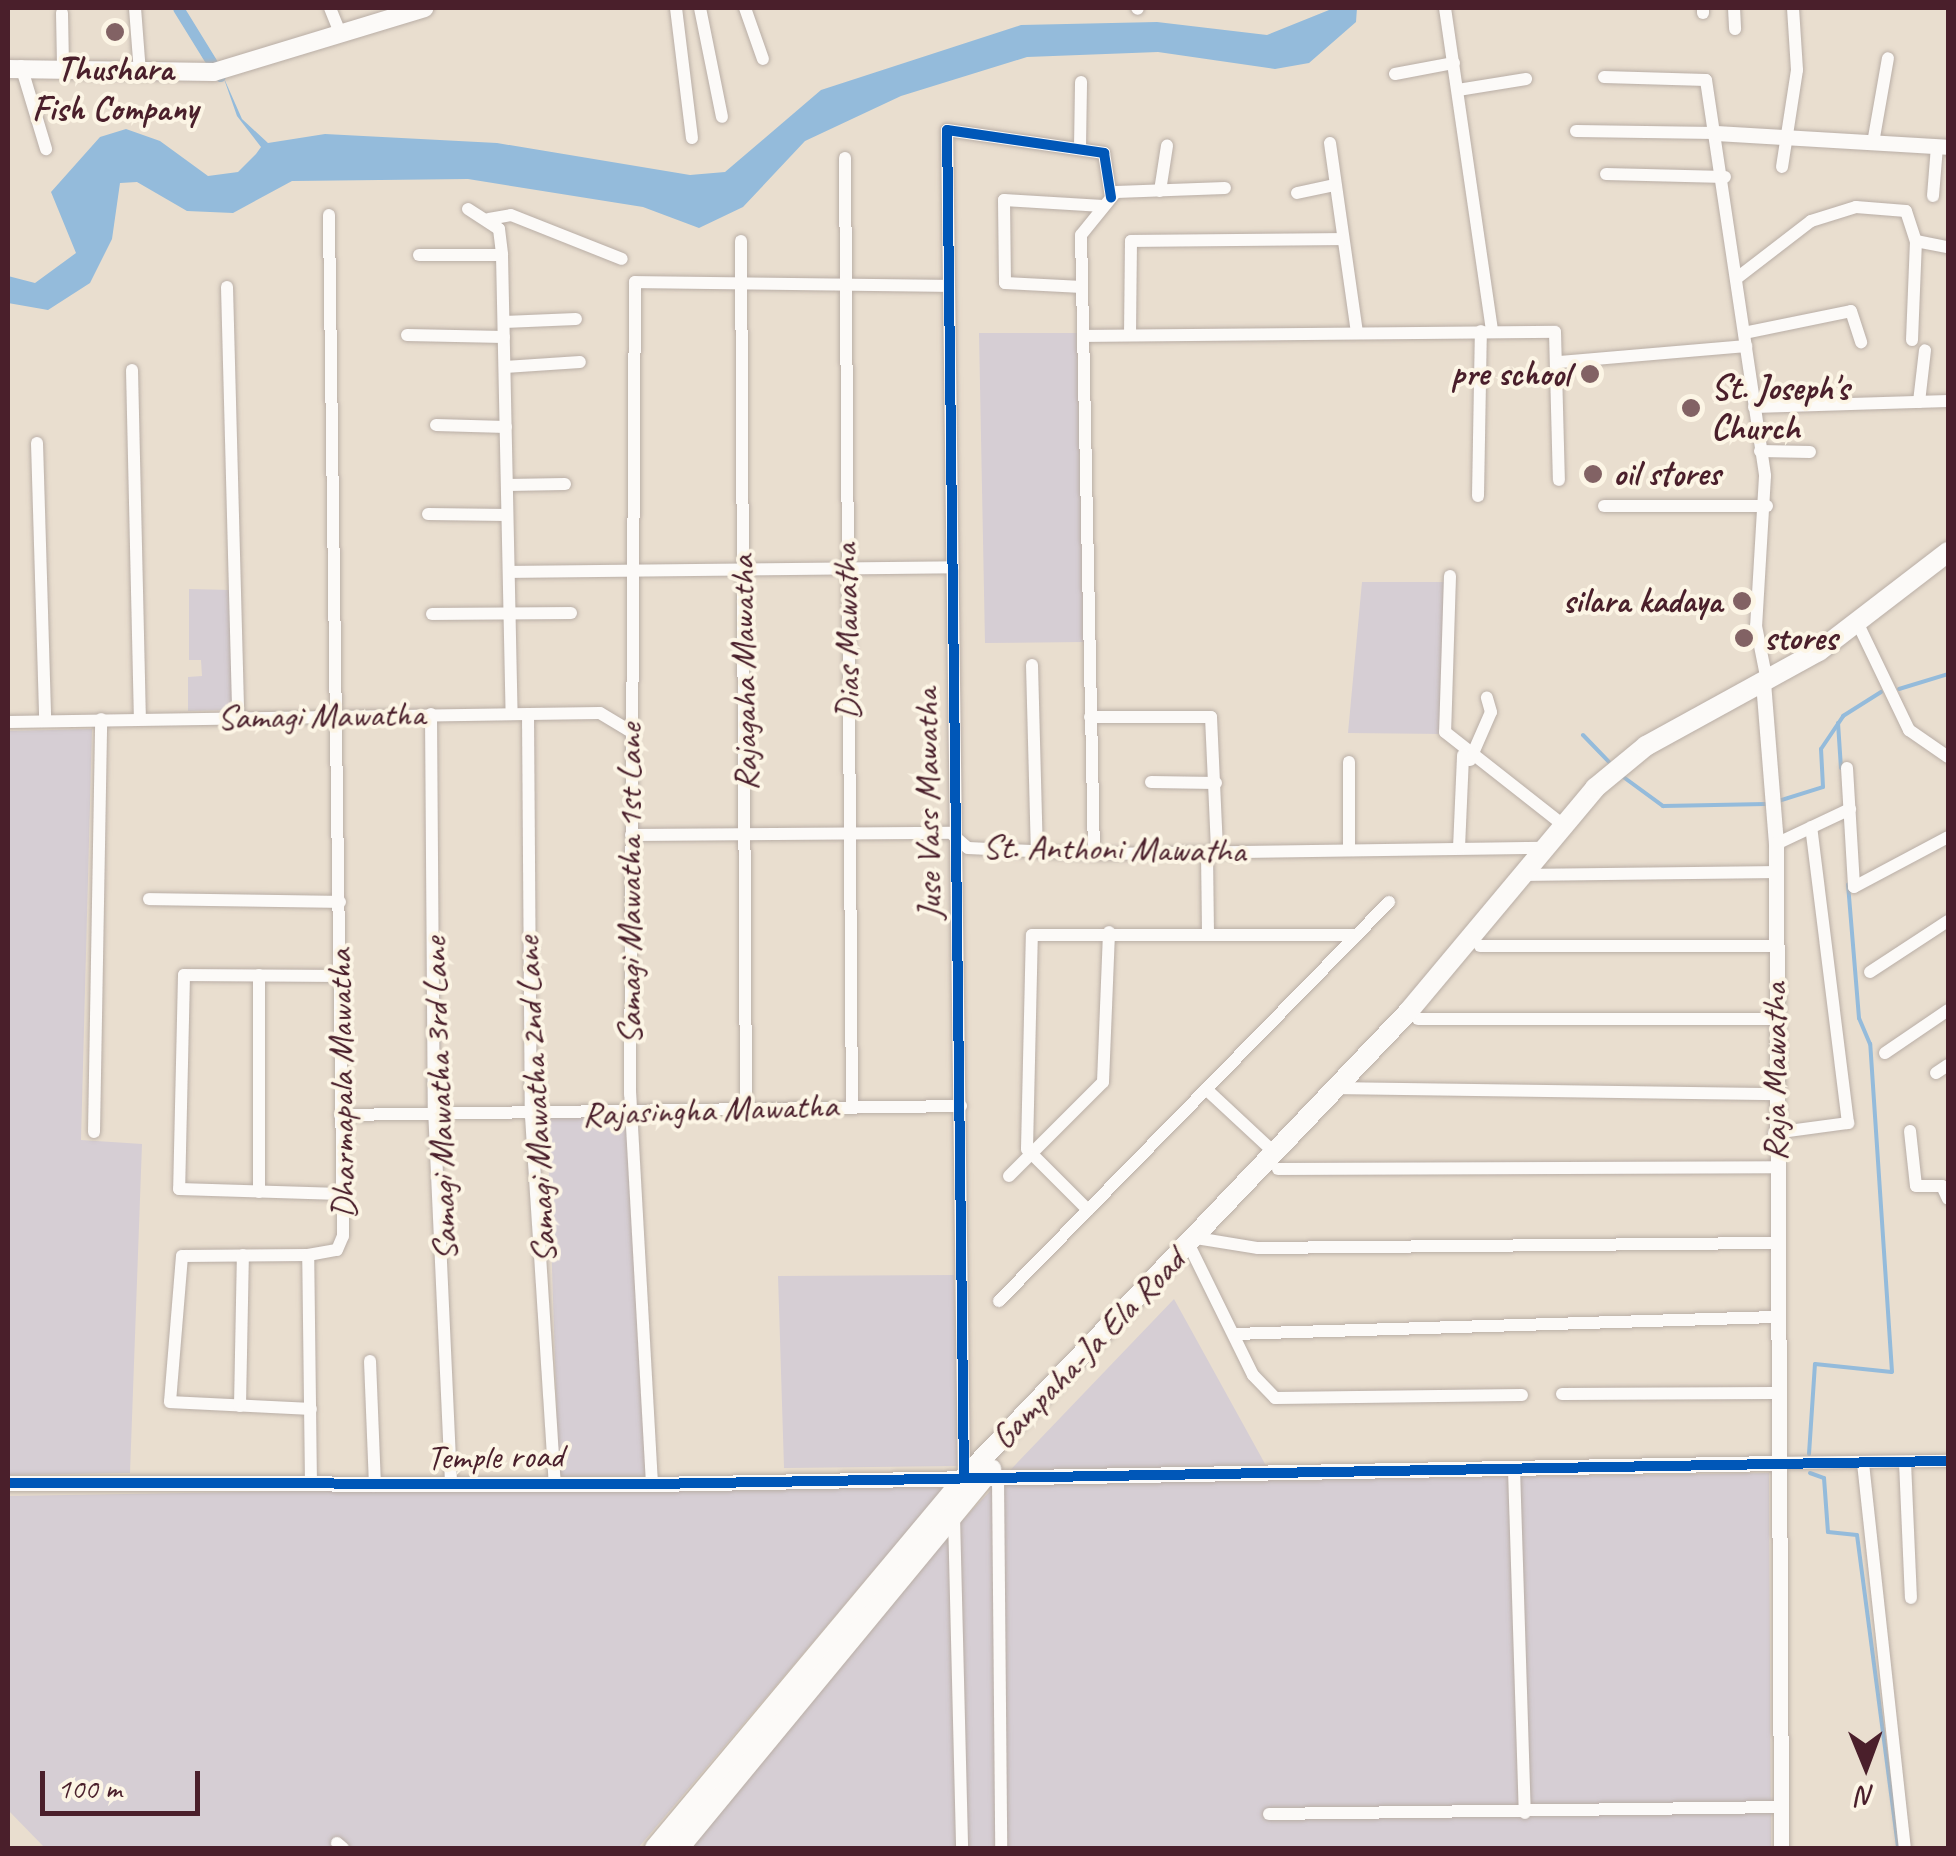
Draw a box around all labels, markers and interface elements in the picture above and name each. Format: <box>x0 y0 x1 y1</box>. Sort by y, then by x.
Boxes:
marker: Thushara Fish Company <box>104 21 126 43</box>
place label: Thushara Fish Company <box>32 48 198 130</box>
place label: pre school <box>1451 353 1570 395</box>
marker: pre school <box>1579 363 1601 385</box>
place label: St. Joseph's Church <box>1711 367 1849 449</box>
marker: St. Joseph's Church <box>1680 397 1702 419</box>
place label: oil stores <box>1613 453 1720 495</box>
marker: oil stores <box>1582 463 1604 485</box>
street label: Dias Mawatha <box>824 544 870 720</box>
street label: Rajagaha Mawatha <box>721 555 767 791</box>
place label: silara kadaya <box>1563 580 1722 622</box>
marker: silara kadaya <box>1731 590 1753 612</box>
place label: stores <box>1764 617 1837 659</box>
marker: stores <box>1733 627 1755 649</box>
street label: Juse Vass Mawatha <box>905 688 951 920</box>
street label: Samagi Mawatha <box>217 693 425 739</box>
street label: Samagi Mawatha 1st Lane <box>609 724 651 1044</box>
street label: St. Anthoni Mawatha <box>982 826 1246 872</box>
street label: Samagi Mawatha 2nd Lane <box>506 936 566 1264</box>
street label: Samagi Mawatha 3rd Lane <box>413 937 467 1261</box>
street label: Dharmapala Mawatha <box>319 949 365 1219</box>
street label: Raja Mawatha <box>1754 983 1796 1161</box>
street label: Rajasingha Mawatha <box>582 1085 838 1135</box>
street label: Gampaha-Ja Ela Road <box>982 1240 1194 1458</box>
street label: Temple road <box>427 1435 563 1479</box>
north arrow <box>1816 1716 1916 1816</box>
scale bar <box>45 1751 205 1813</box>
text: 100 m <box>57 1769 122 1807</box>
text: N <box>1858 1779 1876 1814</box>

